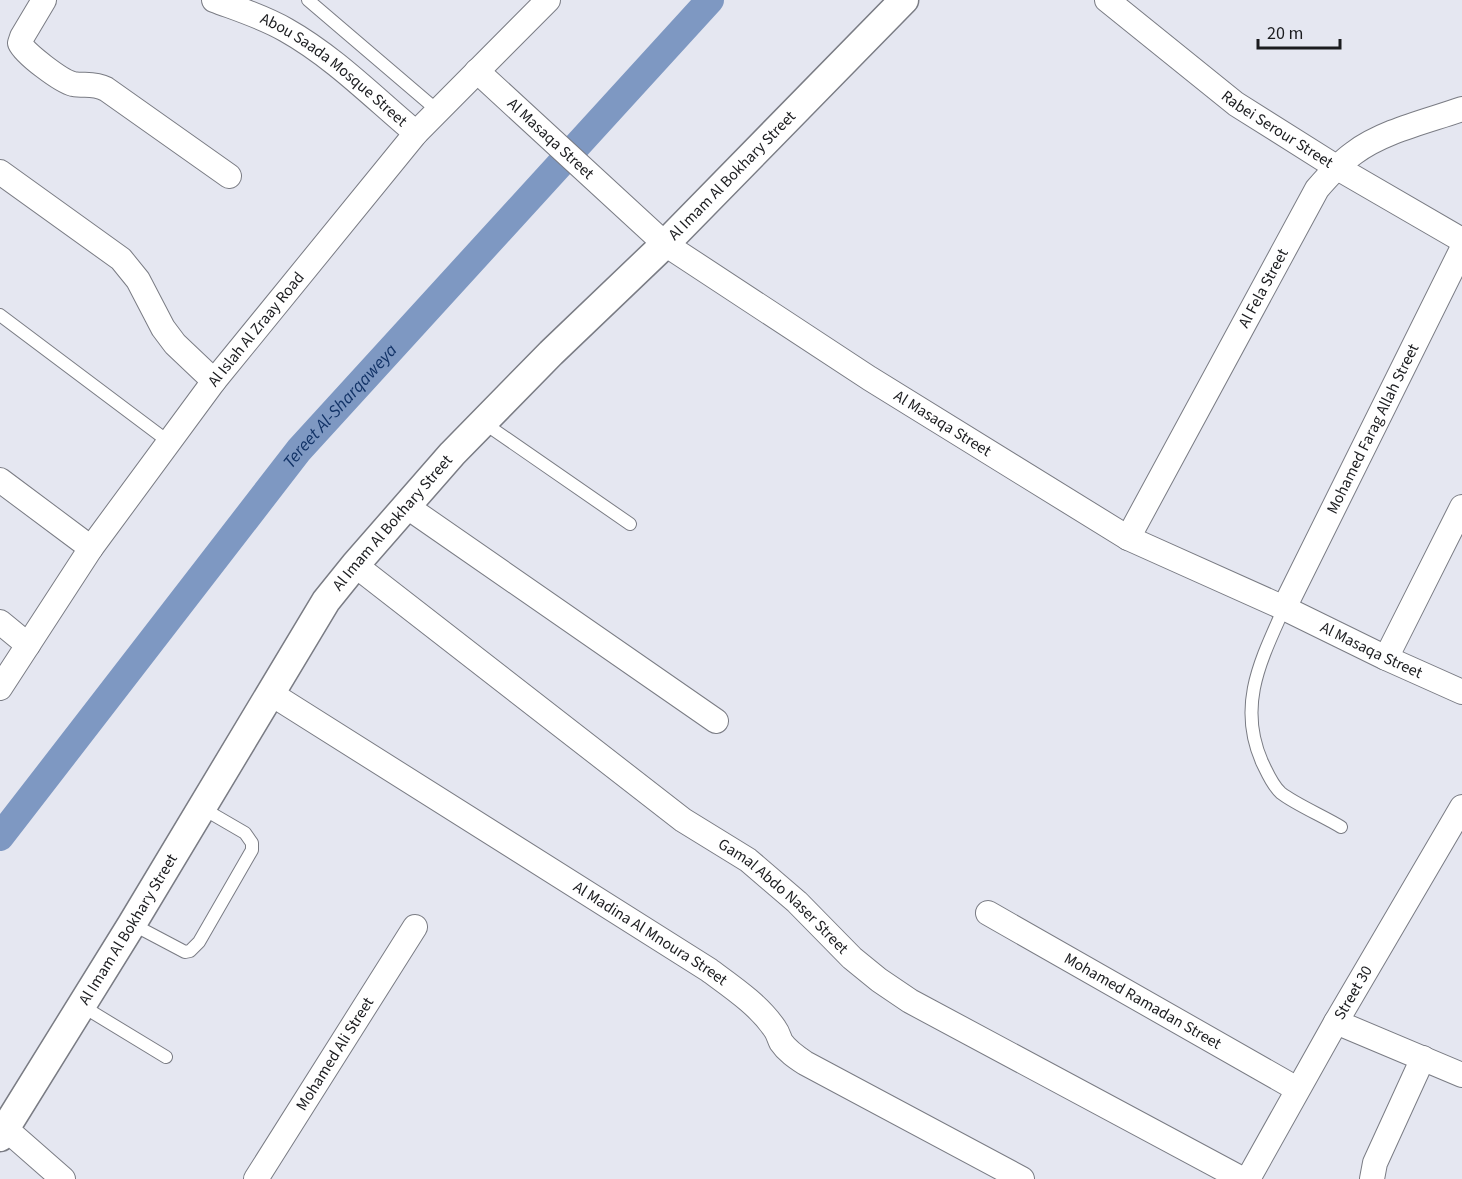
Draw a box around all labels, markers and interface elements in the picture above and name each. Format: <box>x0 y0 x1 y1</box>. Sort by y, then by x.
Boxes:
street label: Abou Saada Mosque Street <box>257 8 412 132</box>
scale bar <box>1258 12 1340 50</box>
text: 20 m <box>1267 21 1303 46</box>
street label: Rabei Serour Street <box>1216 85 1338 174</box>
street label: Al Masaqa Street <box>502 93 599 185</box>
street label: Al Imam Al Bokhary Street <box>663 105 801 245</box>
street label: Al Fela Street <box>1233 244 1294 332</box>
street label: Al Islah Al Zraay Road <box>203 267 309 391</box>
water label: Tereet Al-Sharqaweya <box>277 338 403 474</box>
street label: Mohamed Farag Allah Street <box>1321 339 1425 518</box>
street label: Al Masaqa Street <box>890 385 996 462</box>
street label: Al Imam Al Bokhary Street <box>327 449 458 596</box>
street label: Al Masaqa Street <box>1317 616 1426 684</box>
street label: Gamal Abdo Naser Street <box>714 833 854 959</box>
street label: Al Imam Al Bokhary Street <box>73 849 183 1009</box>
street label: Al Madina Al Mnoura Street <box>569 876 732 991</box>
street label: Mohamed Ramadan Street <box>1060 947 1226 1055</box>
street label: Street 30 <box>1329 961 1378 1024</box>
street label: Mohamed Ali Street <box>291 992 379 1115</box>

